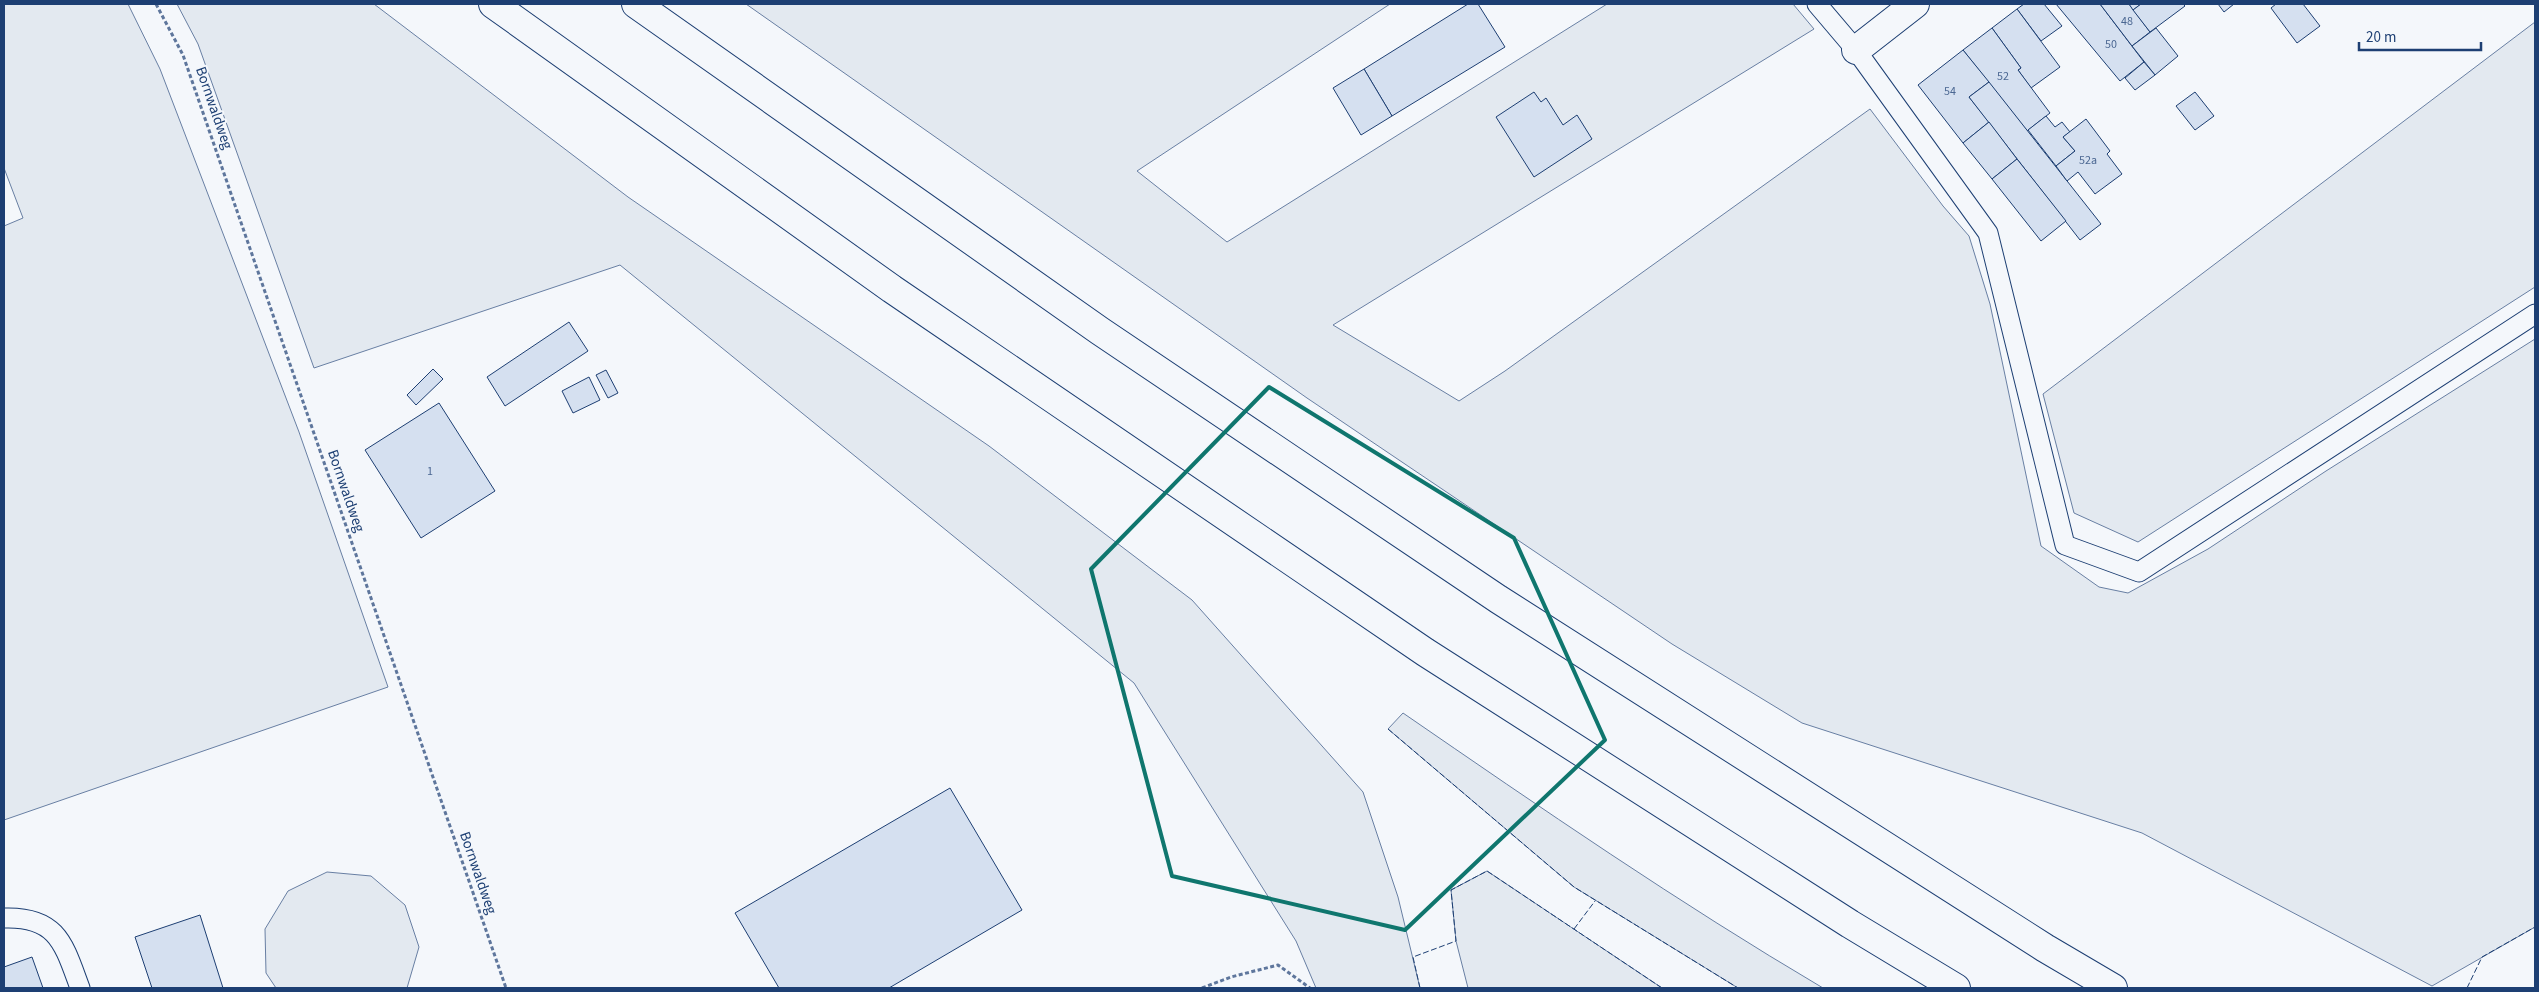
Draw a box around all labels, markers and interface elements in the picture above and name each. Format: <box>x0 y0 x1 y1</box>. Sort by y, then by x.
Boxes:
house number: 48 <box>2121 13 2133 30</box>
scale bar <box>2359 20 2482 52</box>
text: 20 m <box>2366 27 2396 48</box>
house number: 50 <box>2105 36 2117 53</box>
street label: Bornwaldweg <box>190 64 238 153</box>
house number: 52 <box>1997 68 2009 85</box>
house number: 54 <box>1944 83 1956 100</box>
house number: 52a <box>2079 152 2097 169</box>
street label: Bornwaldweg <box>322 447 370 536</box>
house number: 1 <box>427 463 433 480</box>
street label: Bornwaldweg <box>454 829 502 918</box>

